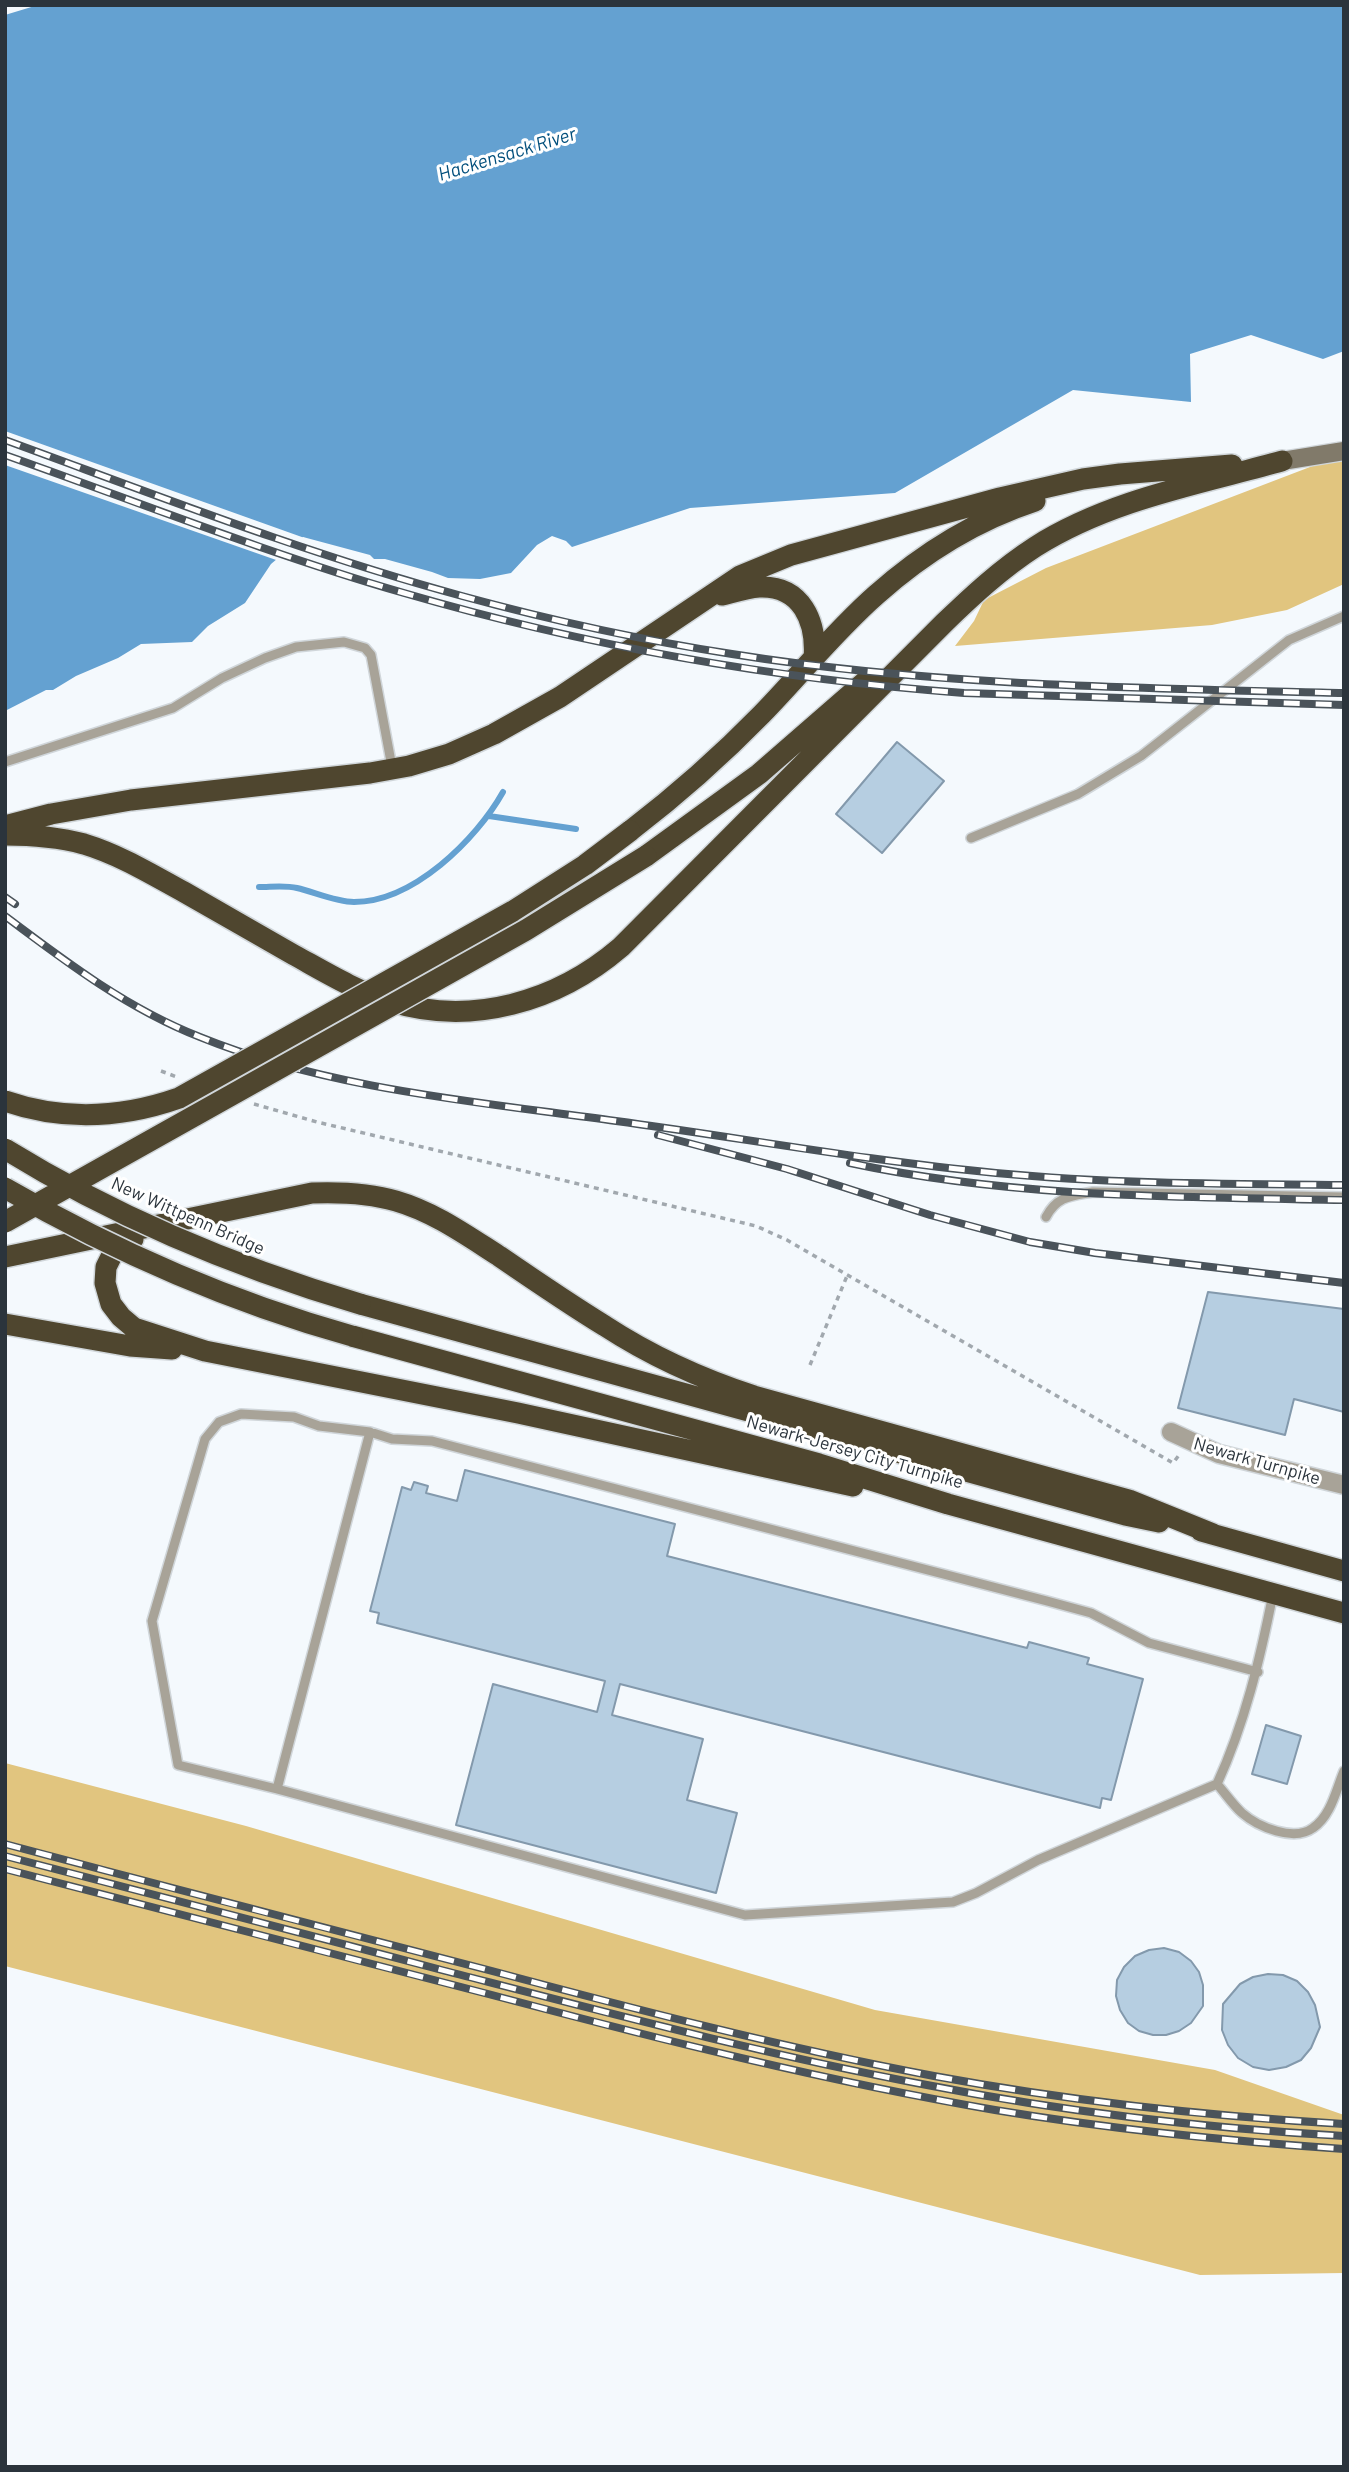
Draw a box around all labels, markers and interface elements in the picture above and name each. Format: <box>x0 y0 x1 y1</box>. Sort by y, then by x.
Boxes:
water label: Hackensack River <box>435 122 579 186</box>
street label: New Wittpenn Bridge <box>108 1172 268 1260</box>
street label: Newark-Jersey City Turnpike <box>744 1411 966 1493</box>
street label: Newark Turnpike <box>1191 1433 1323 1489</box>

